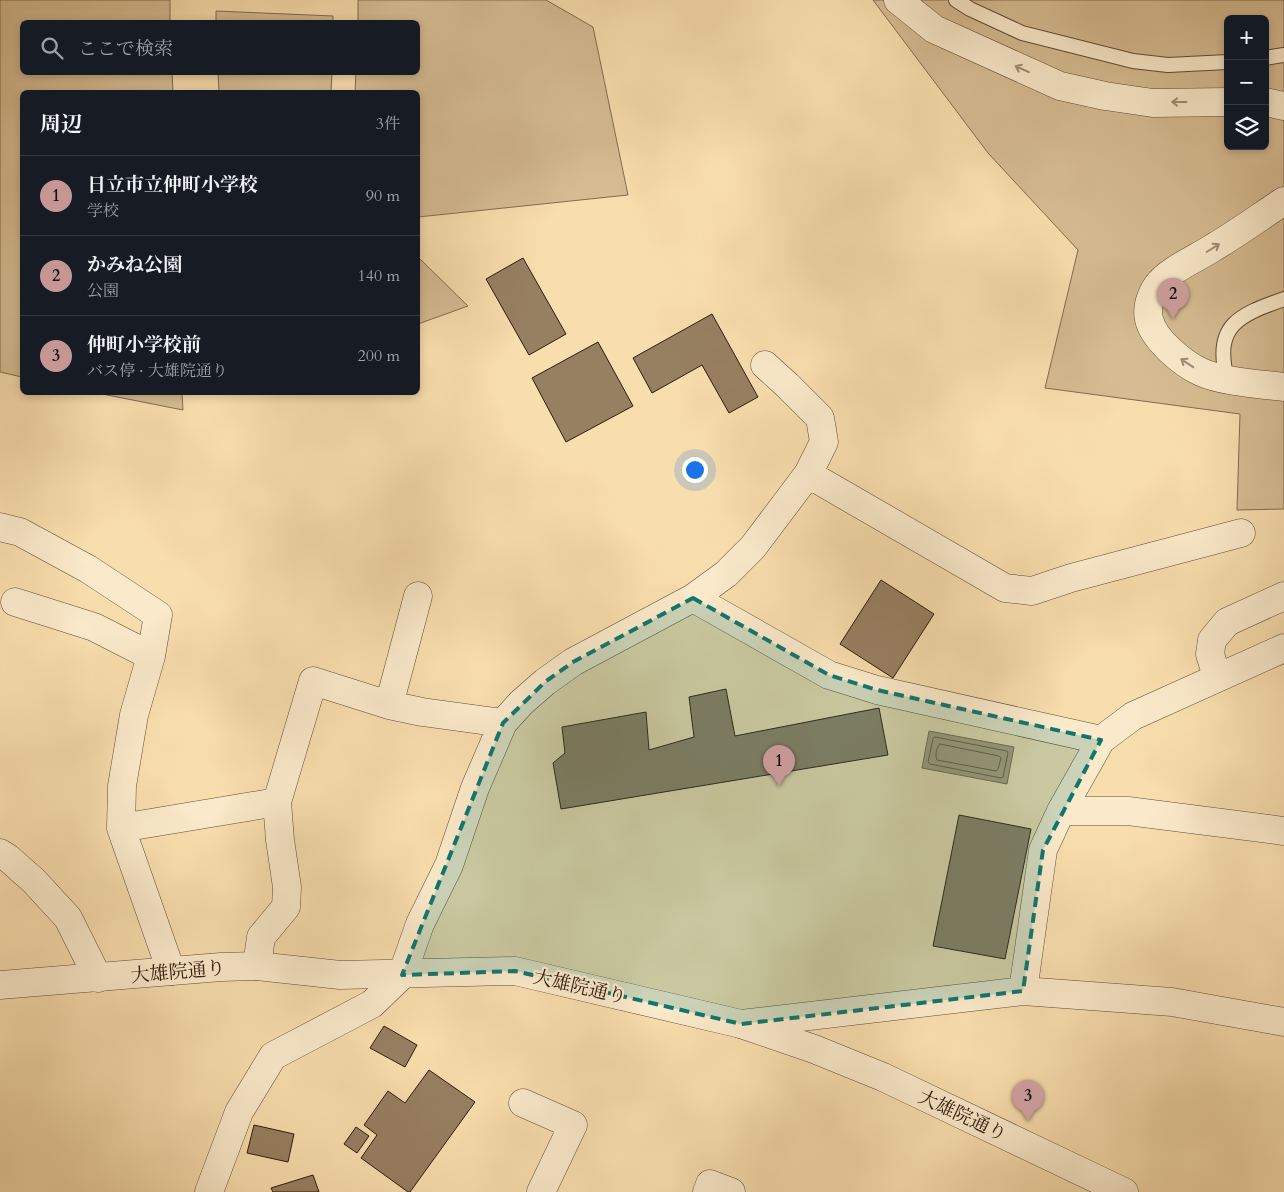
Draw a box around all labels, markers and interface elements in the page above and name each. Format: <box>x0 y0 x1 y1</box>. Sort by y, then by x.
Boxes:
map controls <box>1224 15 1269 150</box>
button: + <box>1224 15 1269 60</box>
search box <box>20 20 420 75</box>
icon: search <box>38 34 66 62</box>
text: ここで検索 <box>78 36 173 62</box>
button: − <box>1224 60 1269 105</box>
one-way arrow <box>1015 64 1030 73</box>
one-way arrow <box>1171 98 1187 107</box>
button: layers <box>1224 105 1269 150</box>
text: 周辺 <box>40 110 82 139</box>
text: 3件 <box>376 113 400 135</box>
text: 日立市立仲町小学校 <box>87 172 258 198</box>
text: 1 <box>52 185 60 207</box>
text: 90 m <box>366 185 400 207</box>
text: 学校 <box>87 200 119 222</box>
one-way arrow <box>1206 242 1220 252</box>
text: かみね公園 <box>87 252 182 278</box>
text: 2 <box>52 265 60 287</box>
text: 140 m <box>358 265 400 287</box>
pin: 2 <box>1157 278 1189 319</box>
text: 公園 <box>87 280 119 302</box>
text: 仲町小学校前 <box>87 332 201 358</box>
text: 3 <box>52 345 60 367</box>
text: 200 m <box>358 345 400 367</box>
one-way arrow <box>1180 358 1194 368</box>
text: バス停 · 大雄院通り <box>87 360 228 382</box>
your location <box>682 457 708 483</box>
pin: 1 <box>763 745 795 786</box>
street label: 大雄院通り <box>130 955 227 989</box>
street label: 大雄院通り <box>531 964 629 1010</box>
pin: 3 <box>1012 1080 1044 1121</box>
street label: 大雄院通り <box>914 1084 1011 1148</box>

